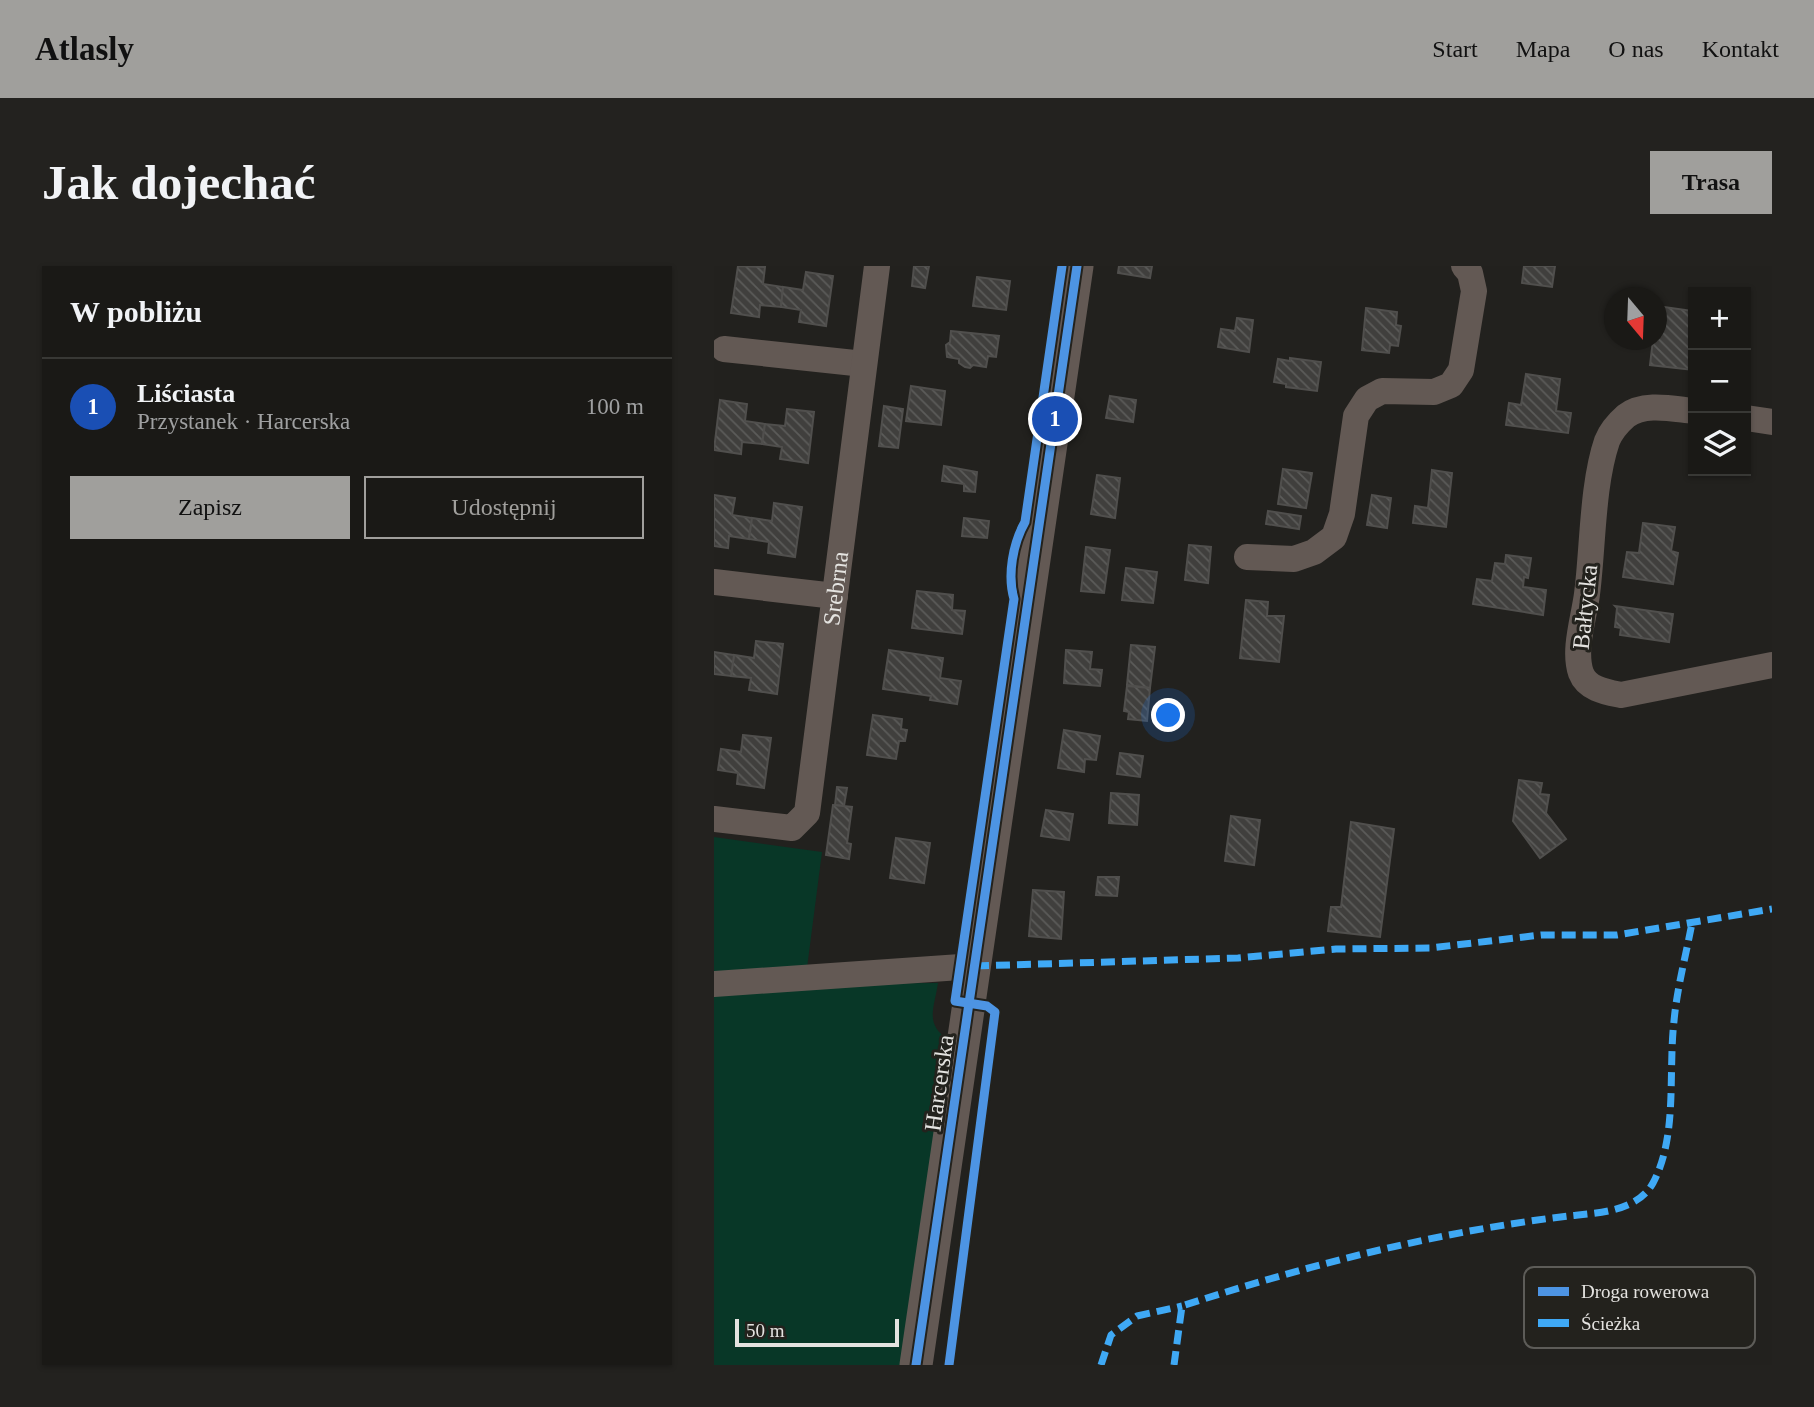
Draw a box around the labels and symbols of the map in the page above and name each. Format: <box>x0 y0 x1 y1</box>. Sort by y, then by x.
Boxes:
north arrow <box>1604 287 1667 350</box>
pin: 1 <box>1032 393 1078 445</box>
street label: Srebrna <box>818 550 853 627</box>
street label: Bałtycka <box>1568 563 1602 651</box>
your location <box>1151 698 1185 732</box>
street label: Harcerska <box>919 1033 959 1133</box>
legend <box>1524 1267 1755 1348</box>
text: Droga rowerowa <box>1581 1281 1710 1302</box>
text: Ścieżka <box>1581 1313 1641 1334</box>
scale bar <box>735 1316 900 1348</box>

